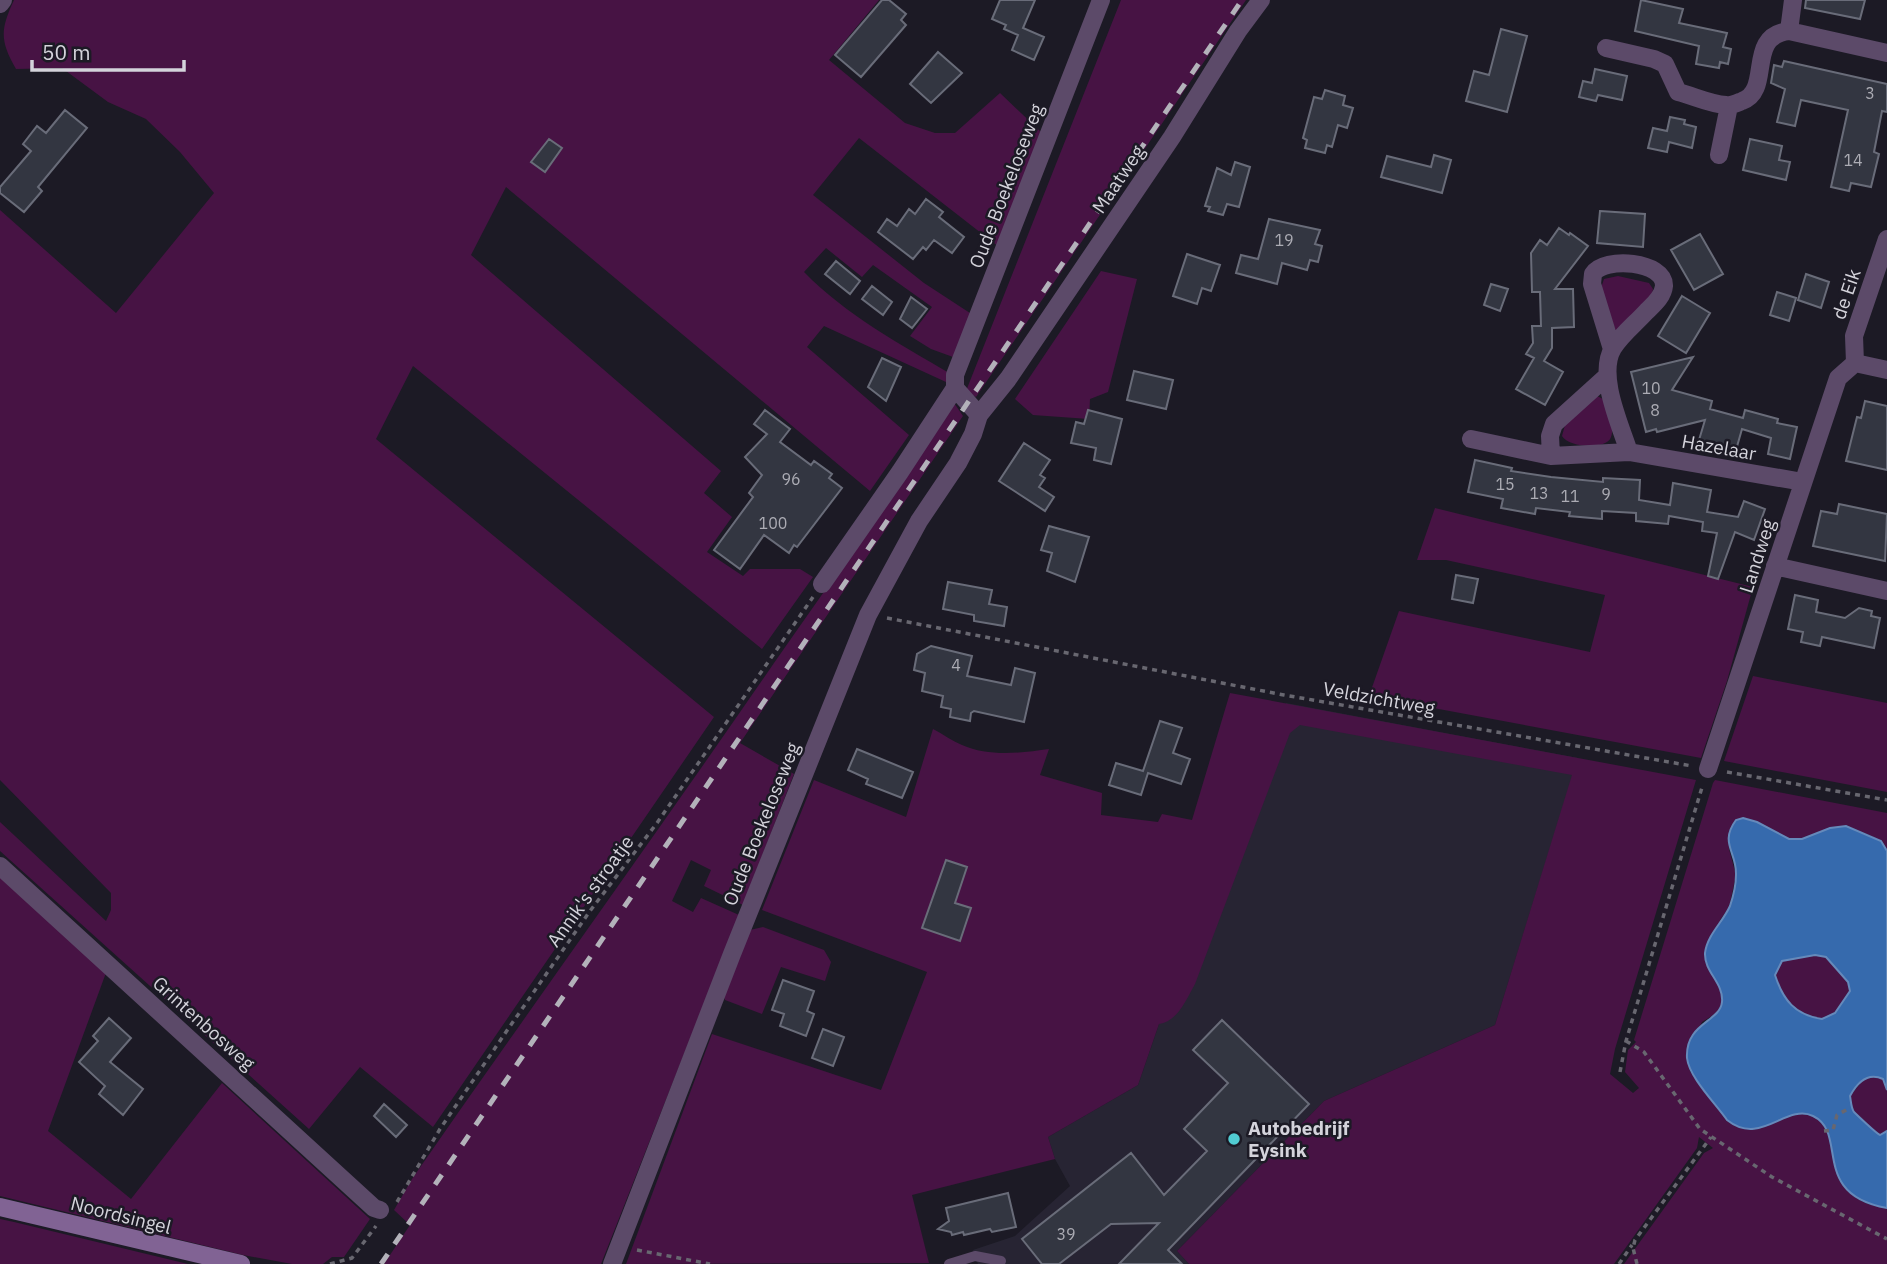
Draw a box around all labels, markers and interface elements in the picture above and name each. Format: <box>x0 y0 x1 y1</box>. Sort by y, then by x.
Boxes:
scale bar <box>32 28 184 72</box>
text: 50 m <box>42 38 91 66</box>
house number: 3 <box>1865 83 1875 103</box>
street label: Oude Boekeloseweg <box>964 100 1048 272</box>
street label: Maatweg <box>1086 140 1150 218</box>
house number: 14 <box>1843 150 1863 170</box>
house number: 19 <box>1274 230 1294 250</box>
street label: de Eik <box>1826 266 1866 322</box>
house number: 10 <box>1641 378 1661 398</box>
house number: 8 <box>1650 400 1660 420</box>
street label: Hazelaar <box>1680 429 1758 465</box>
house number: 96 <box>781 469 801 489</box>
house number: 15 <box>1495 474 1515 494</box>
house number: 13 <box>1529 483 1549 503</box>
house number: 9 <box>1601 484 1611 504</box>
house number: 11 <box>1560 486 1580 506</box>
house number: 100 <box>759 513 787 533</box>
street label: Landweg <box>1734 516 1780 596</box>
house number: 4 <box>951 655 961 675</box>
street label: Veldzichtweg <box>1321 676 1437 720</box>
street label: Oude Boekeloseweg <box>717 739 805 909</box>
street label: Annik's stroatje <box>541 830 639 952</box>
street label: Grintenbosweg <box>148 971 260 1075</box>
place label: Autobedrijf Eysink <box>1248 1116 1350 1162</box>
marker: Autobedrijf Eysink <box>1226 1131 1242 1147</box>
street label: Noordsingel <box>68 1191 174 1239</box>
house number: 39 <box>1056 1224 1076 1244</box>

